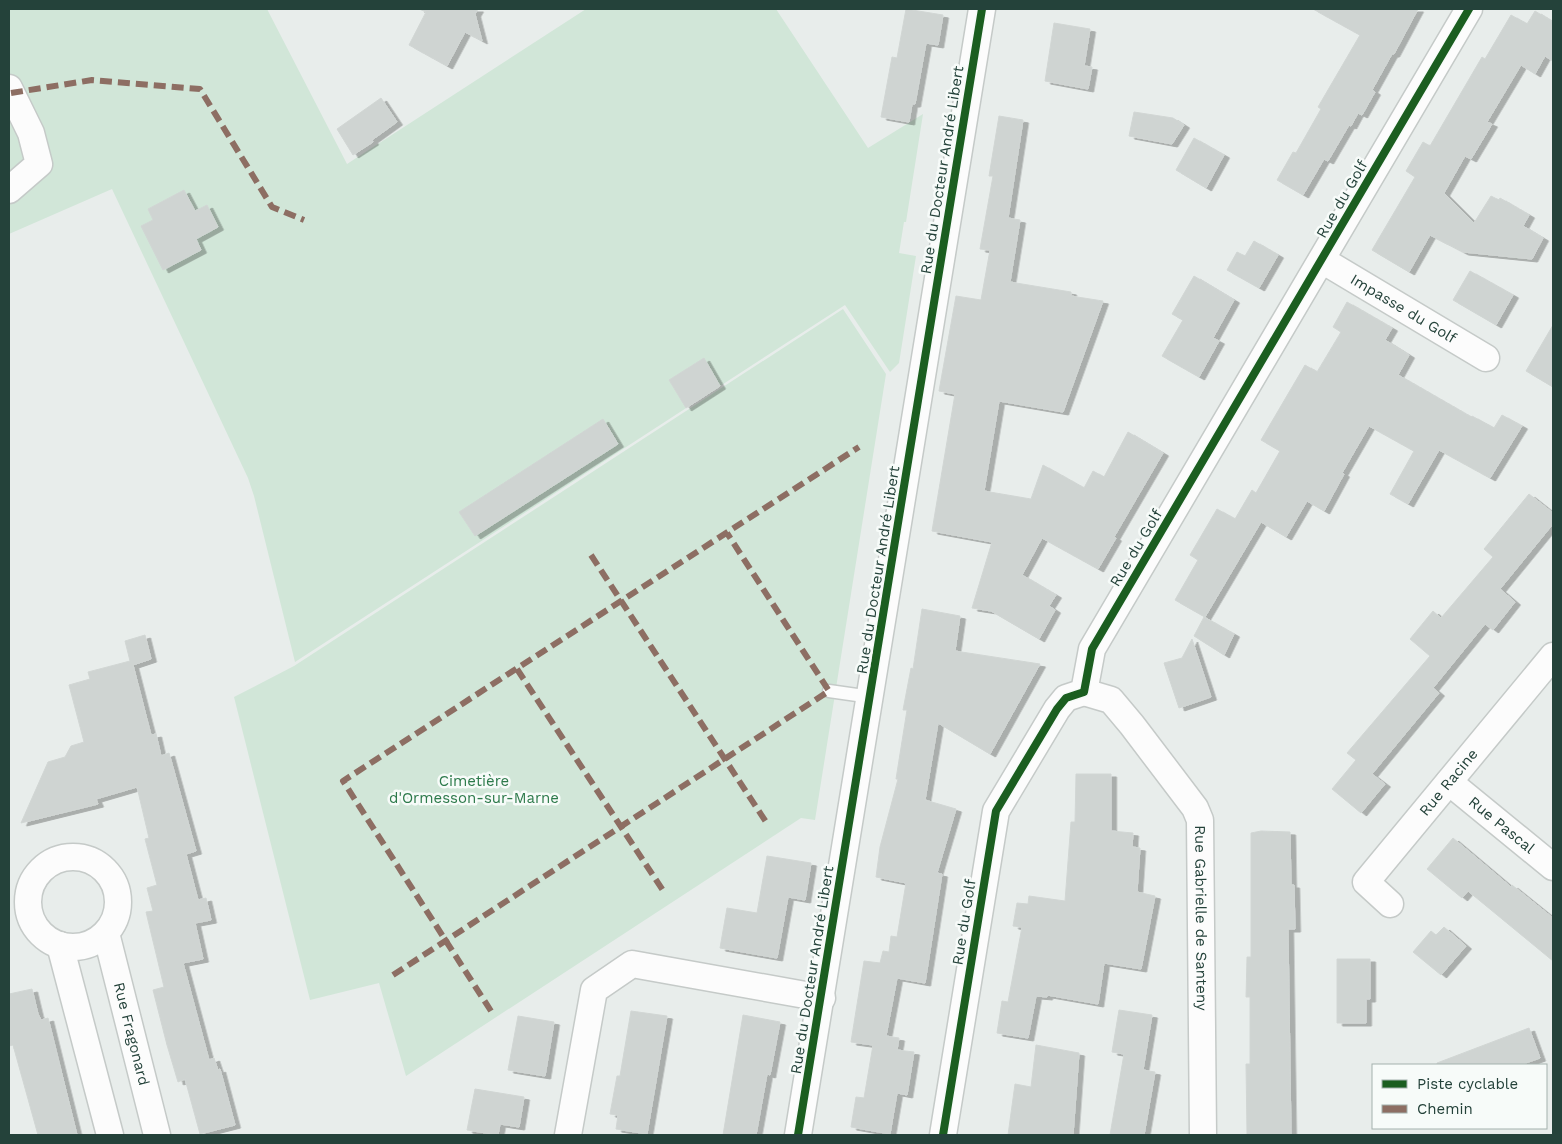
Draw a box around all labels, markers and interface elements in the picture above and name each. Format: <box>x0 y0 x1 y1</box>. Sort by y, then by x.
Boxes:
street label: Rue du Docteur André Libert <box>917 64 967 275</box>
street label: Rue du Golf <box>1312 157 1372 241</box>
street label: Impasse du Golf <box>1347 270 1460 347</box>
street label: Rue du Docteur André Libert <box>853 464 903 675</box>
street label: Rue du Golf <box>1106 506 1166 590</box>
street label: Rue Racine <box>1416 745 1481 819</box>
park label: Cimetière d'Ormesson-sur-Marne <box>389 772 559 807</box>
street label: Rue Pascal <box>1465 793 1539 858</box>
street label: Rue Gabrielle de Santeny <box>1191 825 1211 1011</box>
street label: Rue du Docteur André Libert <box>787 864 837 1075</box>
street label: Rue du Golf <box>948 878 980 966</box>
street label: Rue Fragonard <box>110 980 153 1087</box>
legend <box>1372 1064 1547 1129</box>
text: Piste cyclable <box>1417 1075 1518 1093</box>
text: Chemin <box>1417 1100 1473 1118</box>

